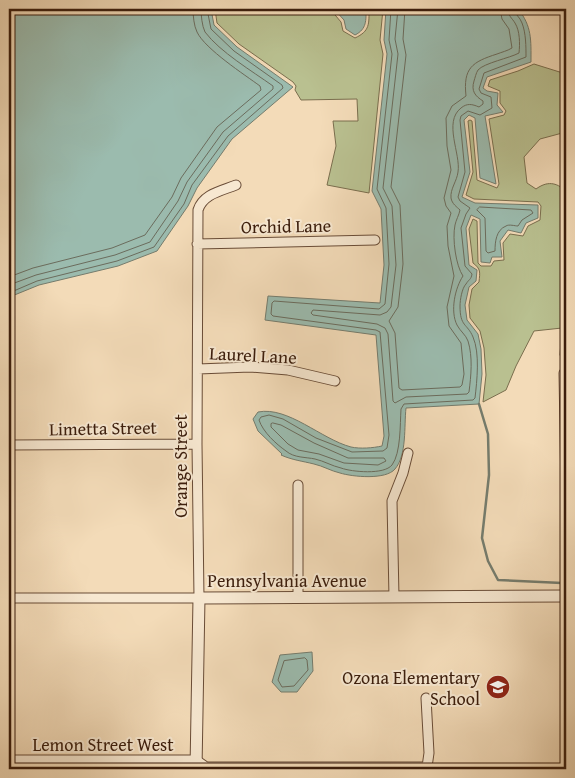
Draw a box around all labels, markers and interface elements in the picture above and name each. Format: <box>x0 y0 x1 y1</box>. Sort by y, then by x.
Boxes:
street label: Orchid Lane <box>241 212 331 240</box>
street label: Laurel Lane <box>209 339 297 371</box>
street label: Limetta Street <box>49 414 158 442</box>
street label: Orange Street <box>167 414 194 518</box>
street label: Pennsylvania Avenue <box>207 567 367 594</box>
place label: Ozona Elementary School <box>342 664 480 712</box>
school or university icon: Ozona Elementary School <box>485 674 511 700</box>
street label: Lemon Street West <box>32 731 174 758</box>

